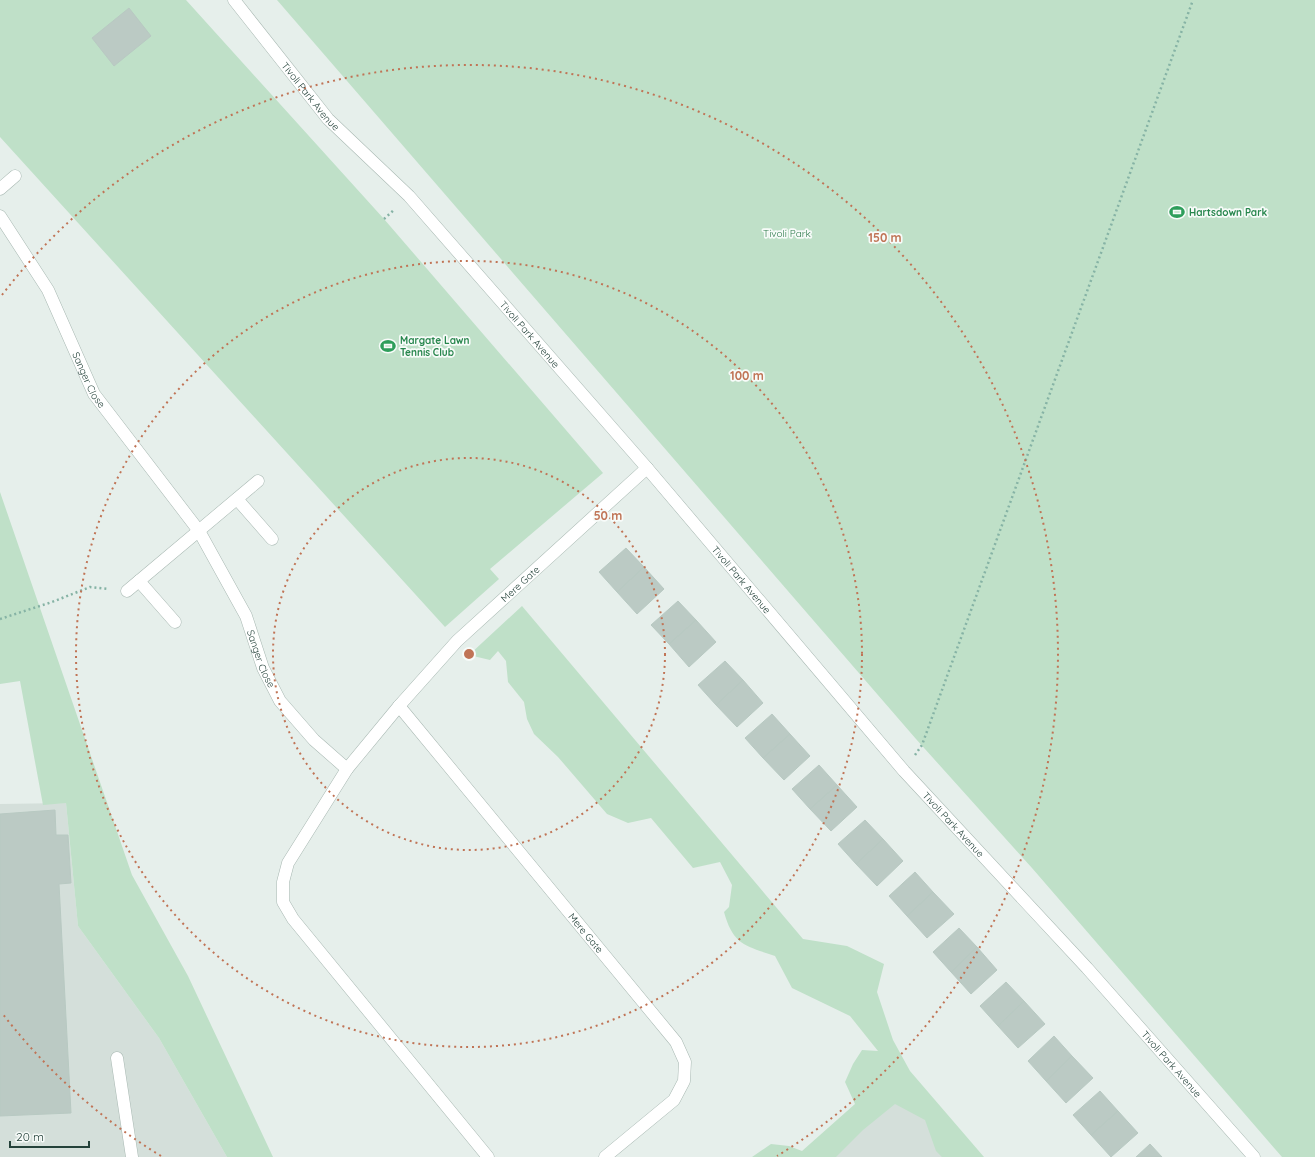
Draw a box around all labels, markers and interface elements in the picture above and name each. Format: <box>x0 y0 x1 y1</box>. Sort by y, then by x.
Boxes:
street label: Tivoli Park Avenue <box>279 59 343 133</box>
sports icon: Hartsdown Park <box>1168 203 1186 221</box>
place label: Hartsdown Park <box>1189 206 1267 219</box>
park label: Tivoli Park <box>763 227 811 240</box>
text: 150 m <box>868 230 902 245</box>
street label: Tivoli Park Avenue <box>497 298 563 371</box>
place label: Margate Lawn Tennis Club <box>400 334 470 359</box>
sports icon: Margate Lawn Tennis Club <box>379 337 397 355</box>
street label: Sanger Close <box>70 350 109 411</box>
text: 100 m <box>730 368 764 383</box>
text: 50 m <box>594 508 622 523</box>
street label: Tivoli Park Avenue <box>709 543 774 616</box>
street label: Mere Gate <box>498 562 542 605</box>
street label: Sanger Close <box>244 628 279 690</box>
centre of rings <box>462 647 476 661</box>
street label: Tivoli Park Avenue <box>920 789 987 860</box>
street label: Mere Gate <box>566 910 607 956</box>
street label: Tivoli Park Avenue <box>1139 1028 1205 1100</box>
scale bar <box>10 1123 89 1149</box>
text: 20 m <box>16 1129 44 1144</box>

